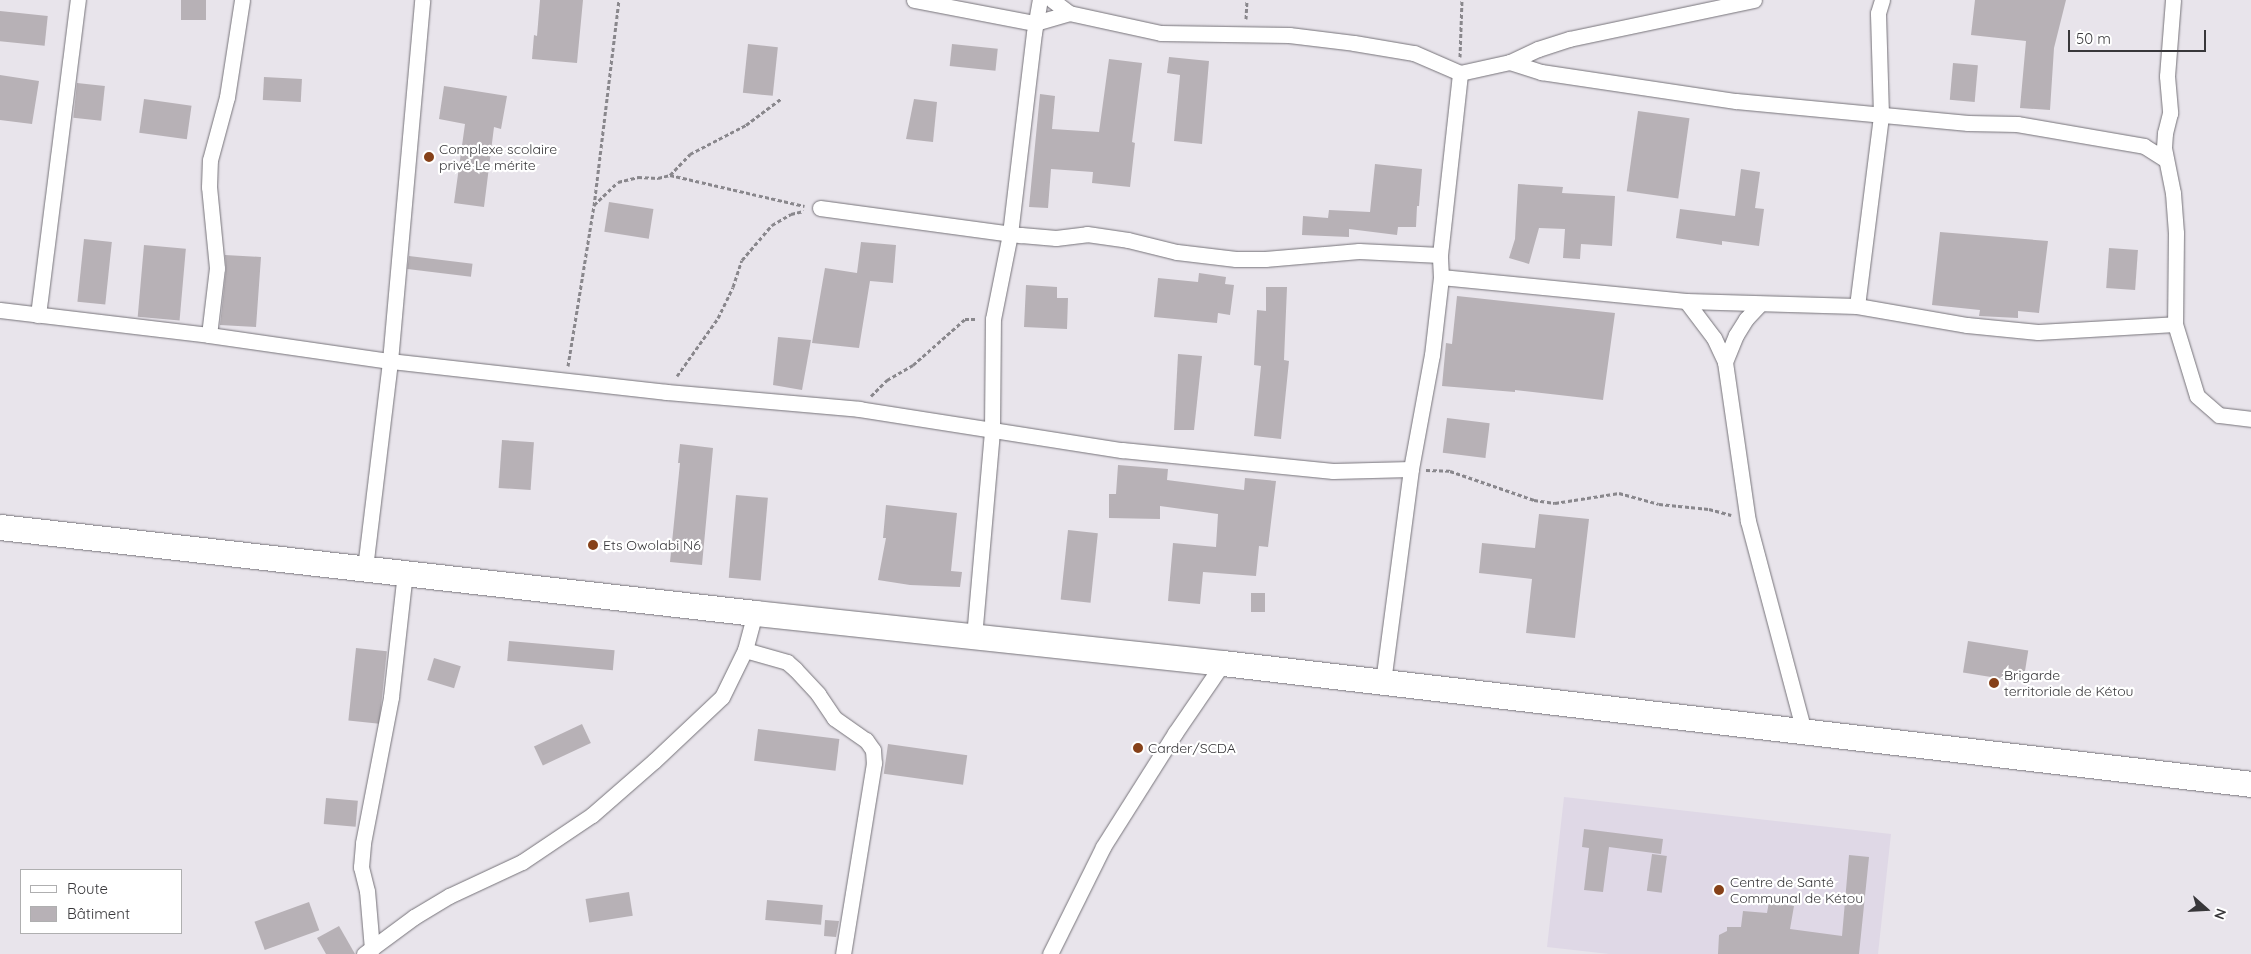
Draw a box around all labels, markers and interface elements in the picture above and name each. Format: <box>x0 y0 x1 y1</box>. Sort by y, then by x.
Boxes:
scale bar <box>2071 20 2208 52</box>
text: 50 m <box>2076 29 2111 48</box>
place label: Complexe scolaire privé Le mérite <box>439 141 557 174</box>
marker: Complexe scolaire privé Le mérite <box>423 151 435 163</box>
place label: Ets Owolabi N6 <box>603 537 701 553</box>
marker: Ets Owolabi N6 <box>587 539 599 551</box>
place label: Brigarde territoriale de Kétou <box>2004 667 2134 700</box>
marker: Brigarde territoriale de Kétou <box>1988 677 2000 689</box>
place label: Carder/SCDA <box>1148 740 1236 756</box>
marker: Carder/SCDA <box>1132 742 1144 754</box>
legend <box>20 869 182 934</box>
place label: Centre de Santé Communal de Kétou <box>1730 874 1863 906</box>
text: Route <box>67 879 108 898</box>
marker: Centre de Santé Communal de Kétou <box>1712 883 1726 897</box>
north arrow <box>2181 884 2231 934</box>
text: Bâtiment <box>67 904 130 923</box>
text: N <box>2210 906 2230 922</box>

